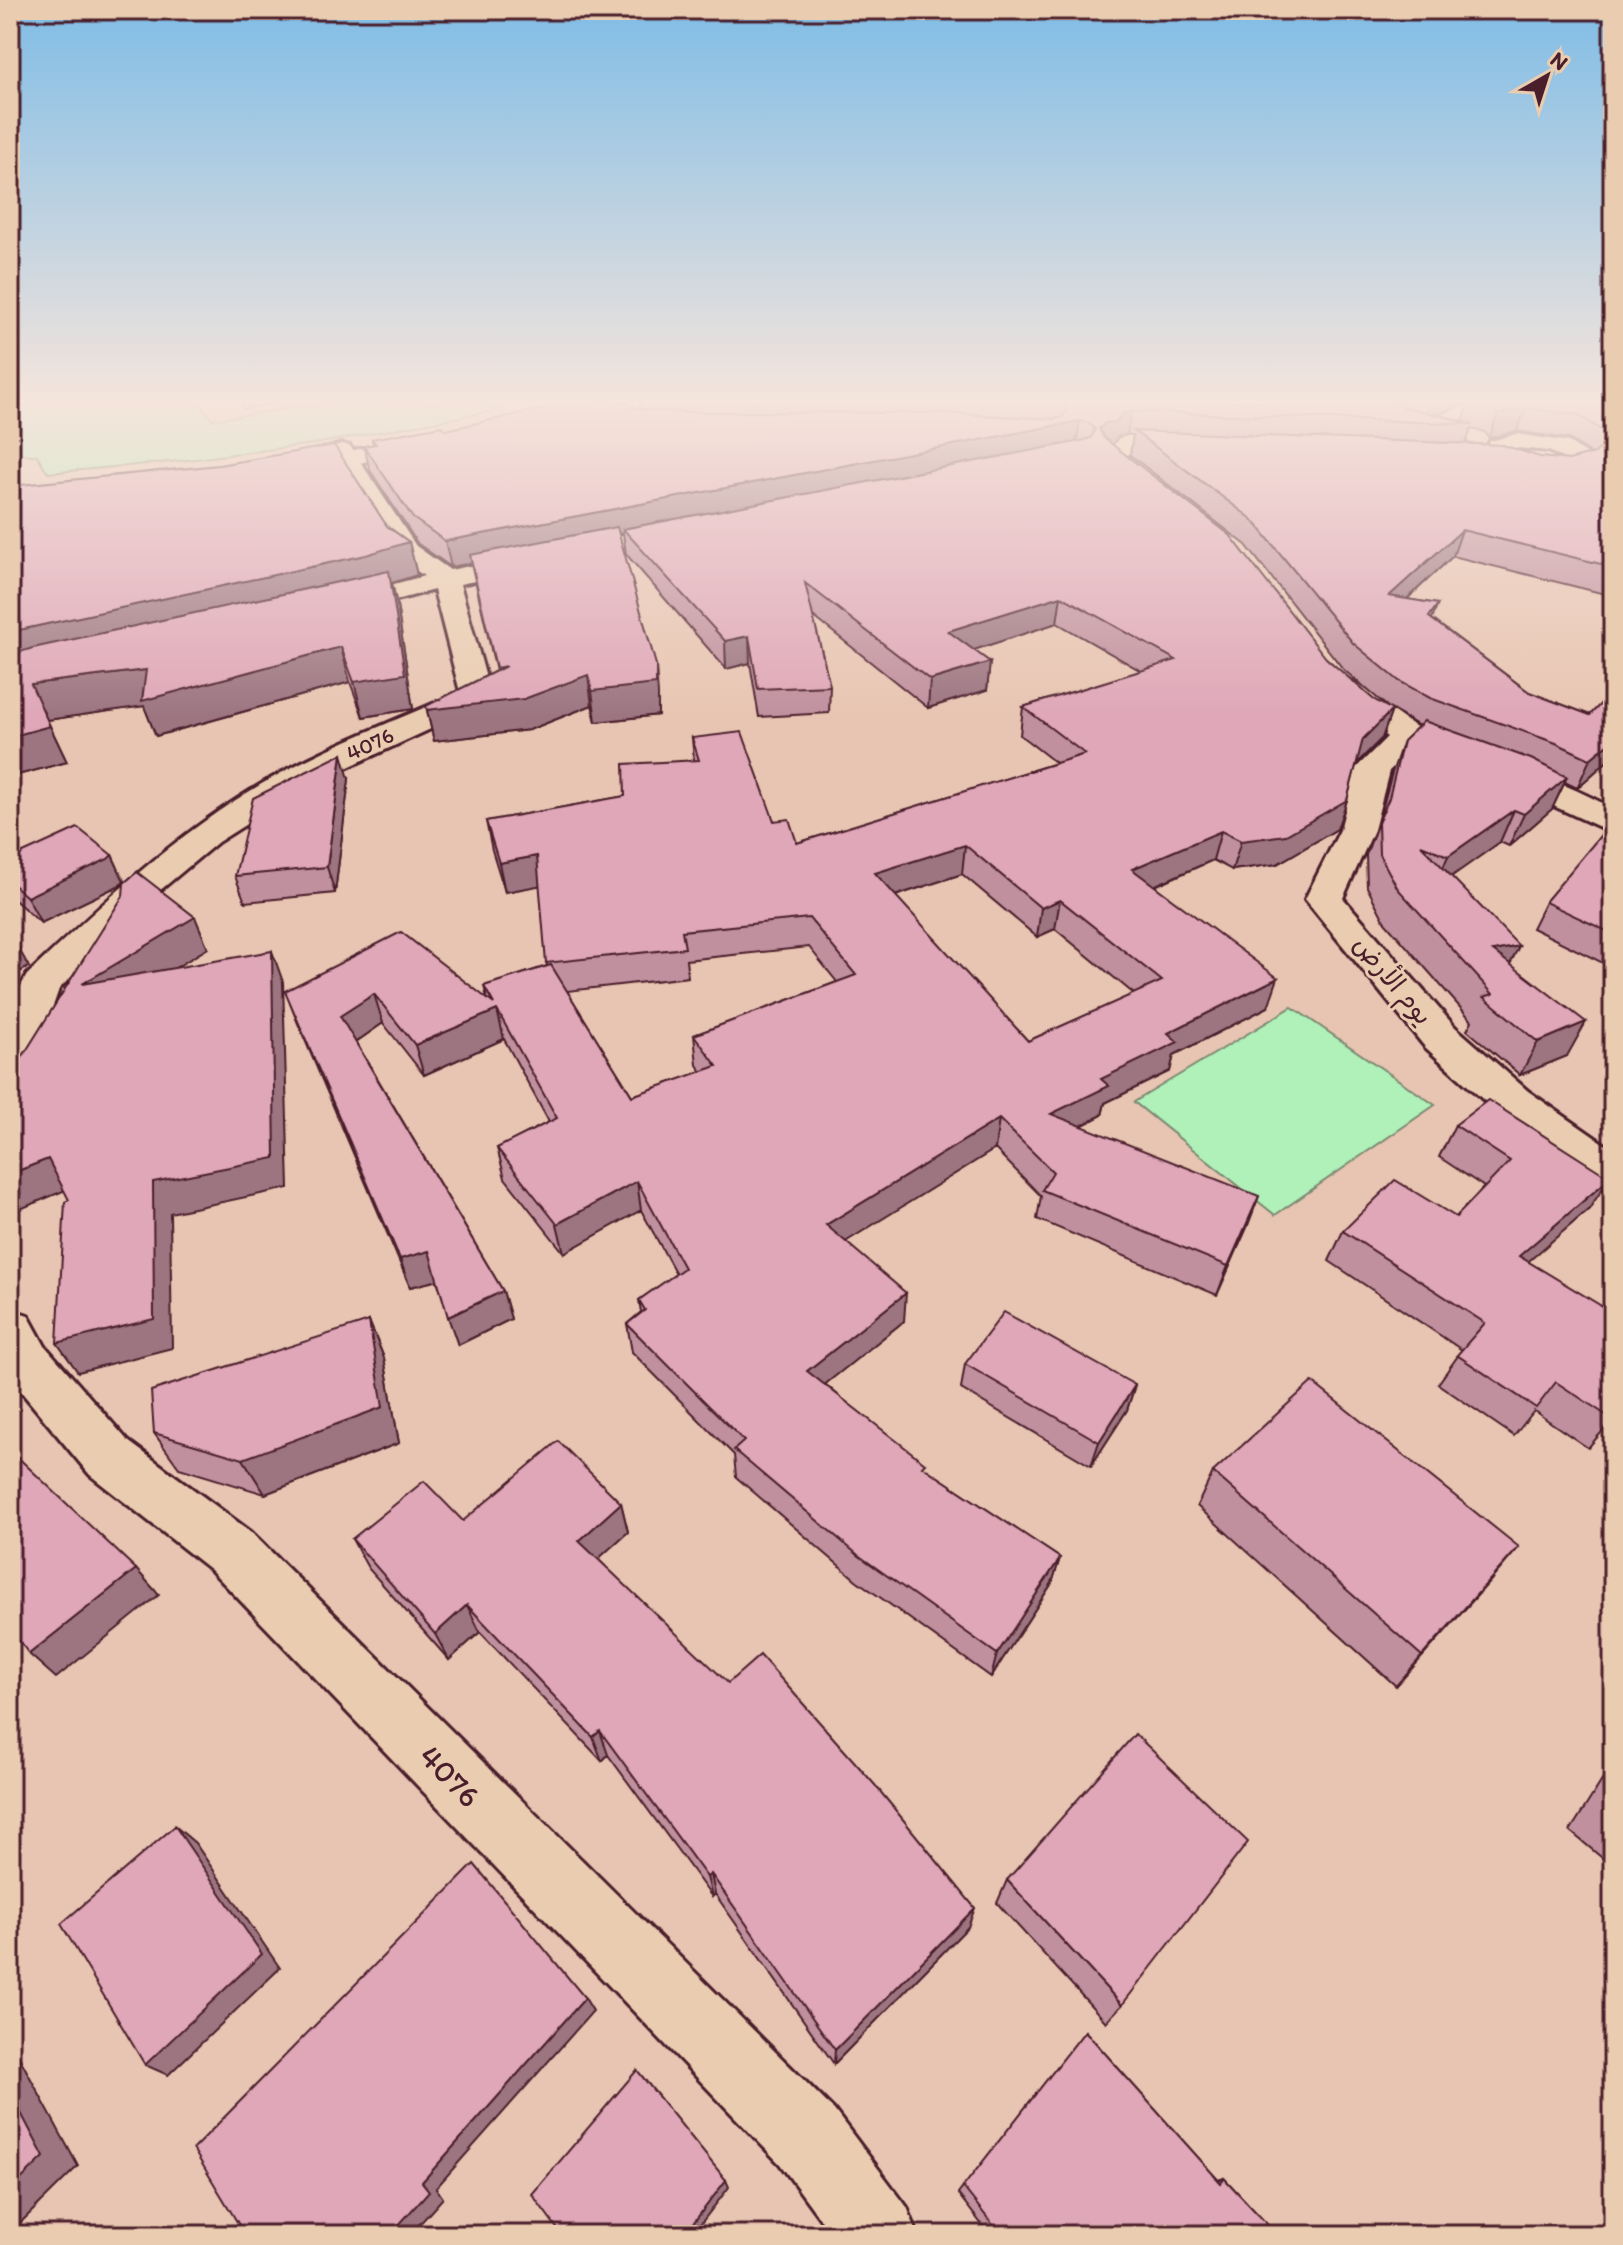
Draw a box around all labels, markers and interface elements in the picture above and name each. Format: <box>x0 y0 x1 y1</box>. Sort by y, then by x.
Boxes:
north arrow <box>1507 36 1587 116</box>
text: N <box>1545 46 1574 76</box>
street label: 4076 <box>342 721 398 767</box>
street label: يوم الأرض <box>1343 928 1441 1034</box>
street label: 4076 <box>411 1737 489 1815</box>

